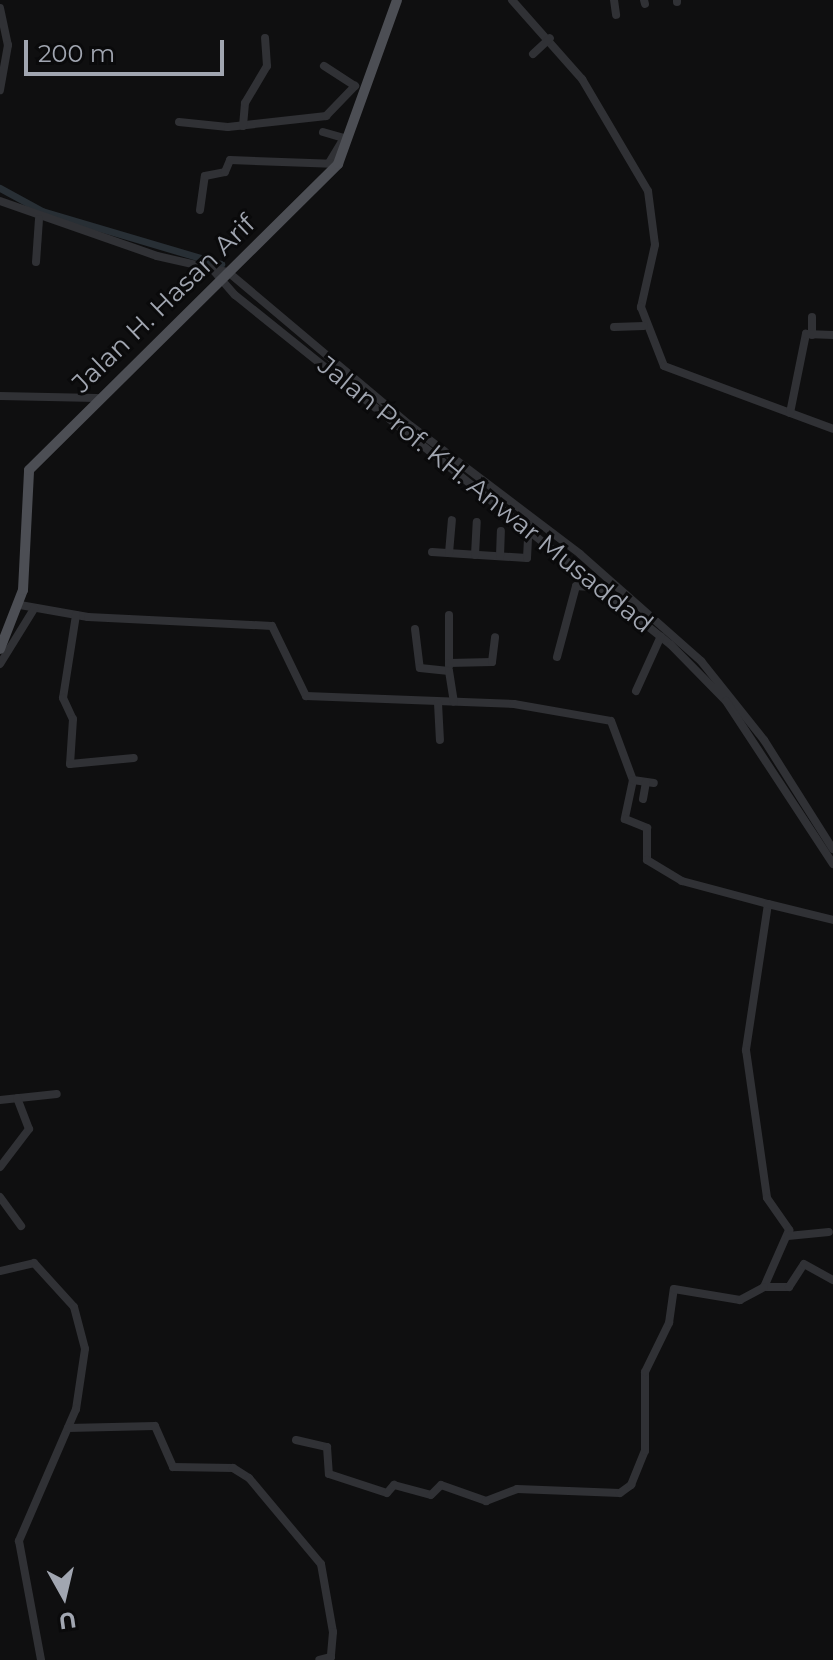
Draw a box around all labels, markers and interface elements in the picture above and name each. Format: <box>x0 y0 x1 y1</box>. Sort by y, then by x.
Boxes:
scale bar <box>28 24 228 74</box>
text: 200 m <box>38 39 115 68</box>
street label: Jalan H. Hasan Arif <box>66 209 262 399</box>
street label: Jalan Prof. KH. Anwar Musaddad <box>311 350 659 640</box>
north arrow <box>24 1556 104 1636</box>
text: U <box>57 1606 78 1635</box>

